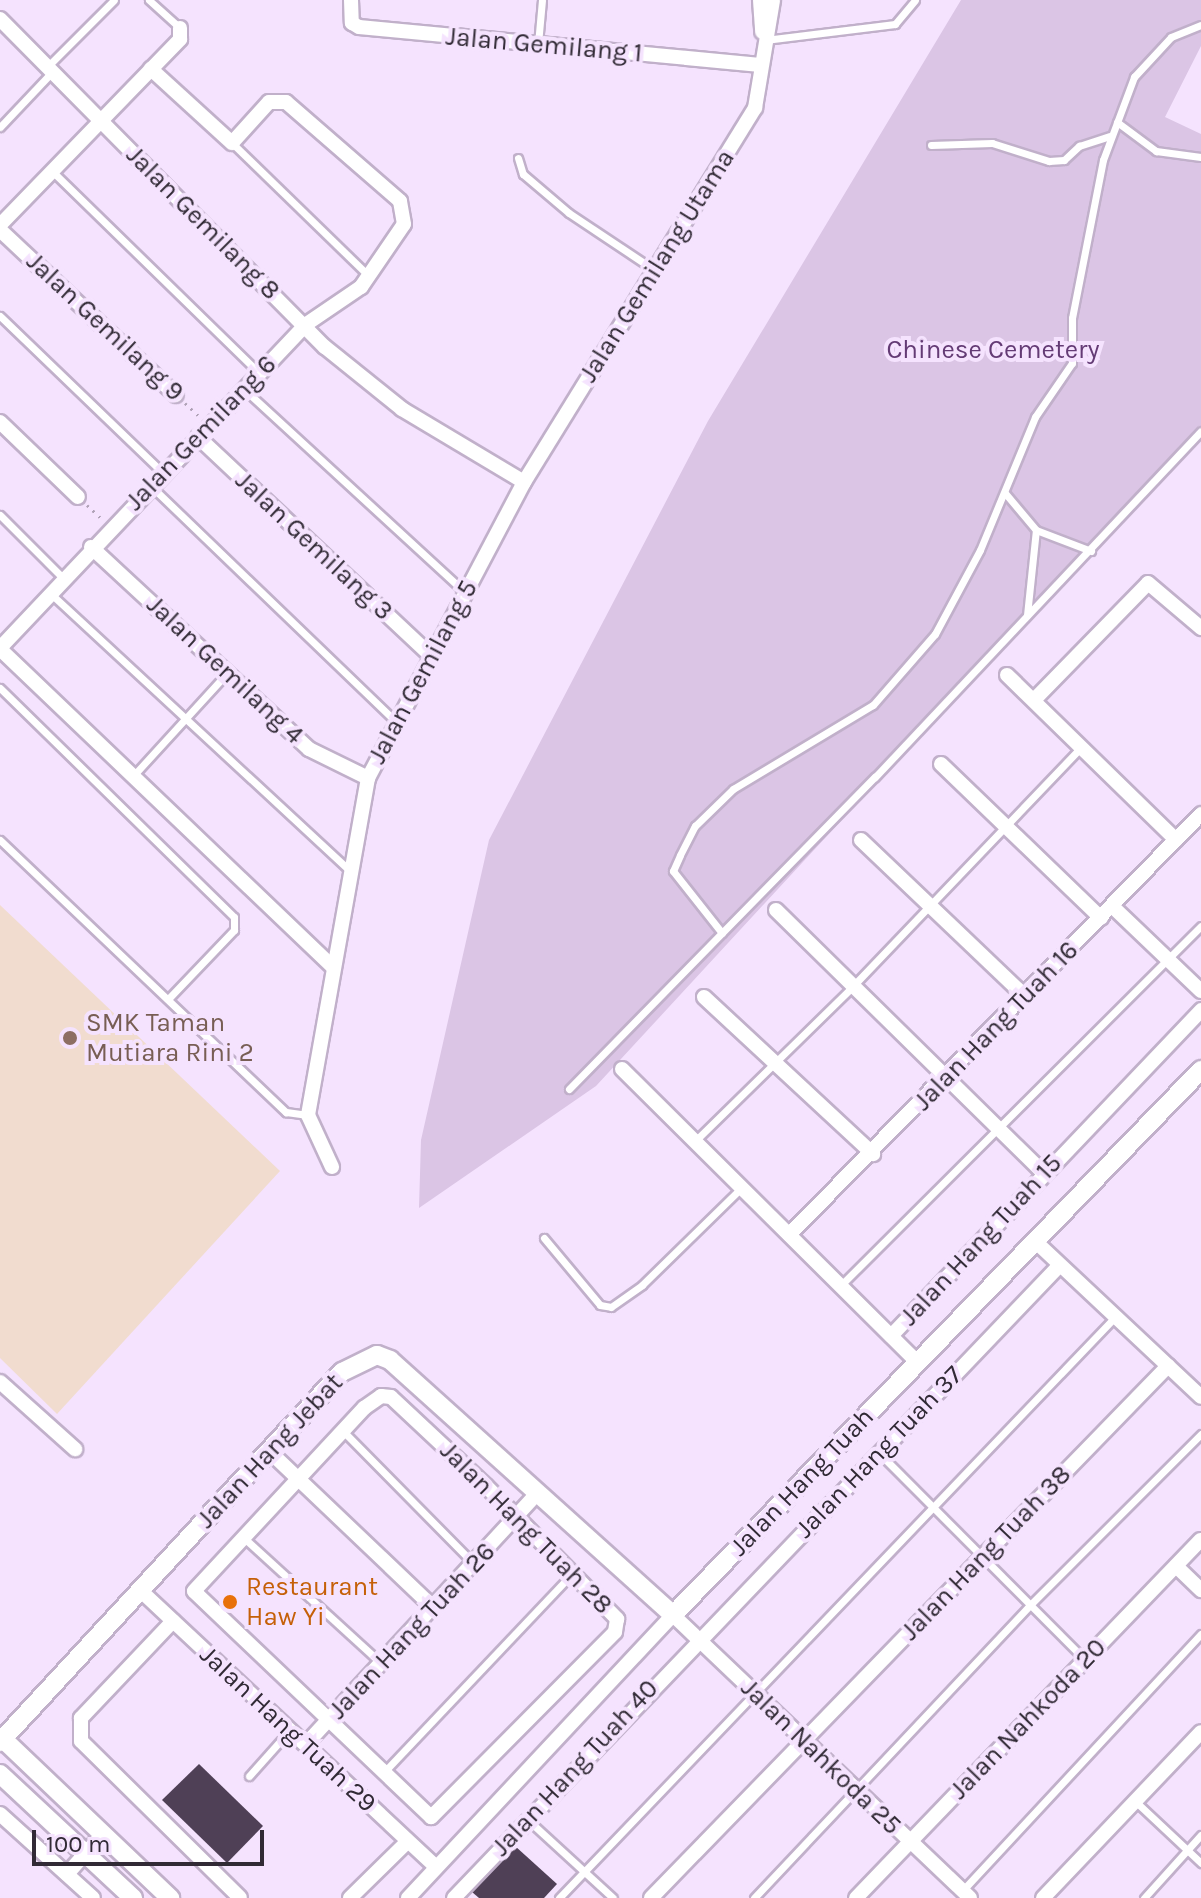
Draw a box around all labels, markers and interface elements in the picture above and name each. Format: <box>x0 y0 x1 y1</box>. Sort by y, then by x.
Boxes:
street label: Jalan Gemilang 1 <box>444 21 644 69</box>
street label: Jalan Gemilang 8 <box>120 140 286 306</box>
street label: Jalan Gemilang Utama <box>573 144 741 388</box>
street label: Jalan Gemilang 9 <box>20 246 190 408</box>
park label: Chinese Cemetery <box>886 334 1100 366</box>
street label: Jalan Gemilang 6 <box>119 349 283 517</box>
street label: Jalan Gemilang 3 <box>229 465 399 627</box>
street label: Jalan Gemilang 5 <box>362 575 484 769</box>
street label: Jalan Gemilang 4 <box>140 589 310 751</box>
street label: Jalan Hang Tuah 16 <box>907 935 1085 1117</box>
place label: SMK Taman Mutiara Rini 2 <box>86 1007 254 1068</box>
marker: SMK Taman Mutiara Rini 2 <box>61 1029 79 1047</box>
street label: Jalan Hang Tuah 15 <box>894 1148 1068 1332</box>
street label: Jalan Hang Tuah 37 <box>789 1359 969 1545</box>
street label: Jalan Hang Jebat <box>190 1367 350 1535</box>
street label: Jalan Hang Tuah <box>724 1402 880 1562</box>
street label: Jalan Hang Tuah 28 <box>433 1435 619 1621</box>
street label: Jalan Hang Tuah 38 <box>895 1459 1077 1647</box>
street label: Jalan Hang Tuah 26 <box>322 1536 502 1726</box>
place label: Restaurant Haw Yi <box>246 1571 378 1632</box>
marker: Restaurant Haw Yi <box>221 1593 239 1611</box>
street label: Jalan Nahkoda 20 <box>943 1632 1113 1806</box>
street label: Jalan Hang Tuah 29 <box>193 1639 383 1819</box>
street label: Jalan Hang Tuah 40 <box>485 1673 665 1863</box>
street label: Jalan Nahkoda 25 <box>734 1673 908 1841</box>
scale bar <box>36 1814 268 1864</box>
text: 100 m <box>46 1830 111 1858</box>

